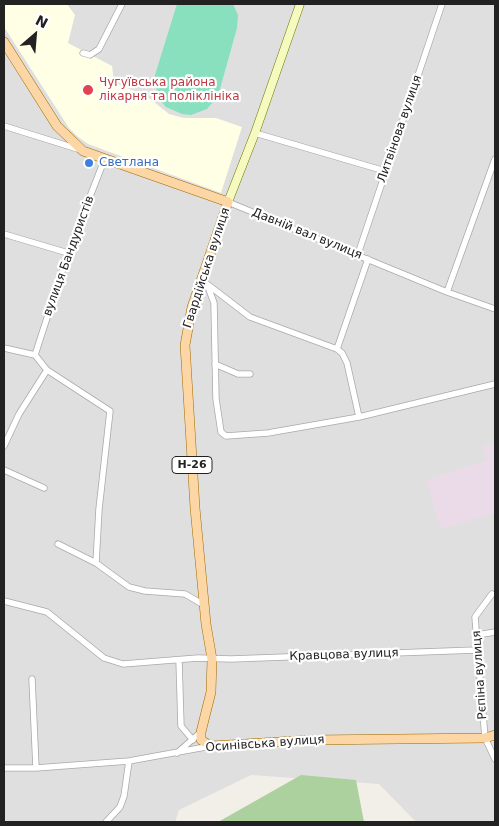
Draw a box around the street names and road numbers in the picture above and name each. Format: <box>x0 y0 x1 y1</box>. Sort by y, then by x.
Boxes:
street label: Литвінова вулиця <box>375 73 425 185</box>
street label: вулиця Бандуристів <box>41 194 97 318</box>
street label: Давній вал вулиця <box>250 205 364 263</box>
street label: Гвардійська вулиця <box>181 206 233 330</box>
road number: Н-26 <box>172 456 212 474</box>
street label: Рєпіна вулиця <box>470 630 490 720</box>
street label: Кравцова вулиця <box>289 646 399 664</box>
street label: Осинівська вулиця <box>205 733 325 755</box>

